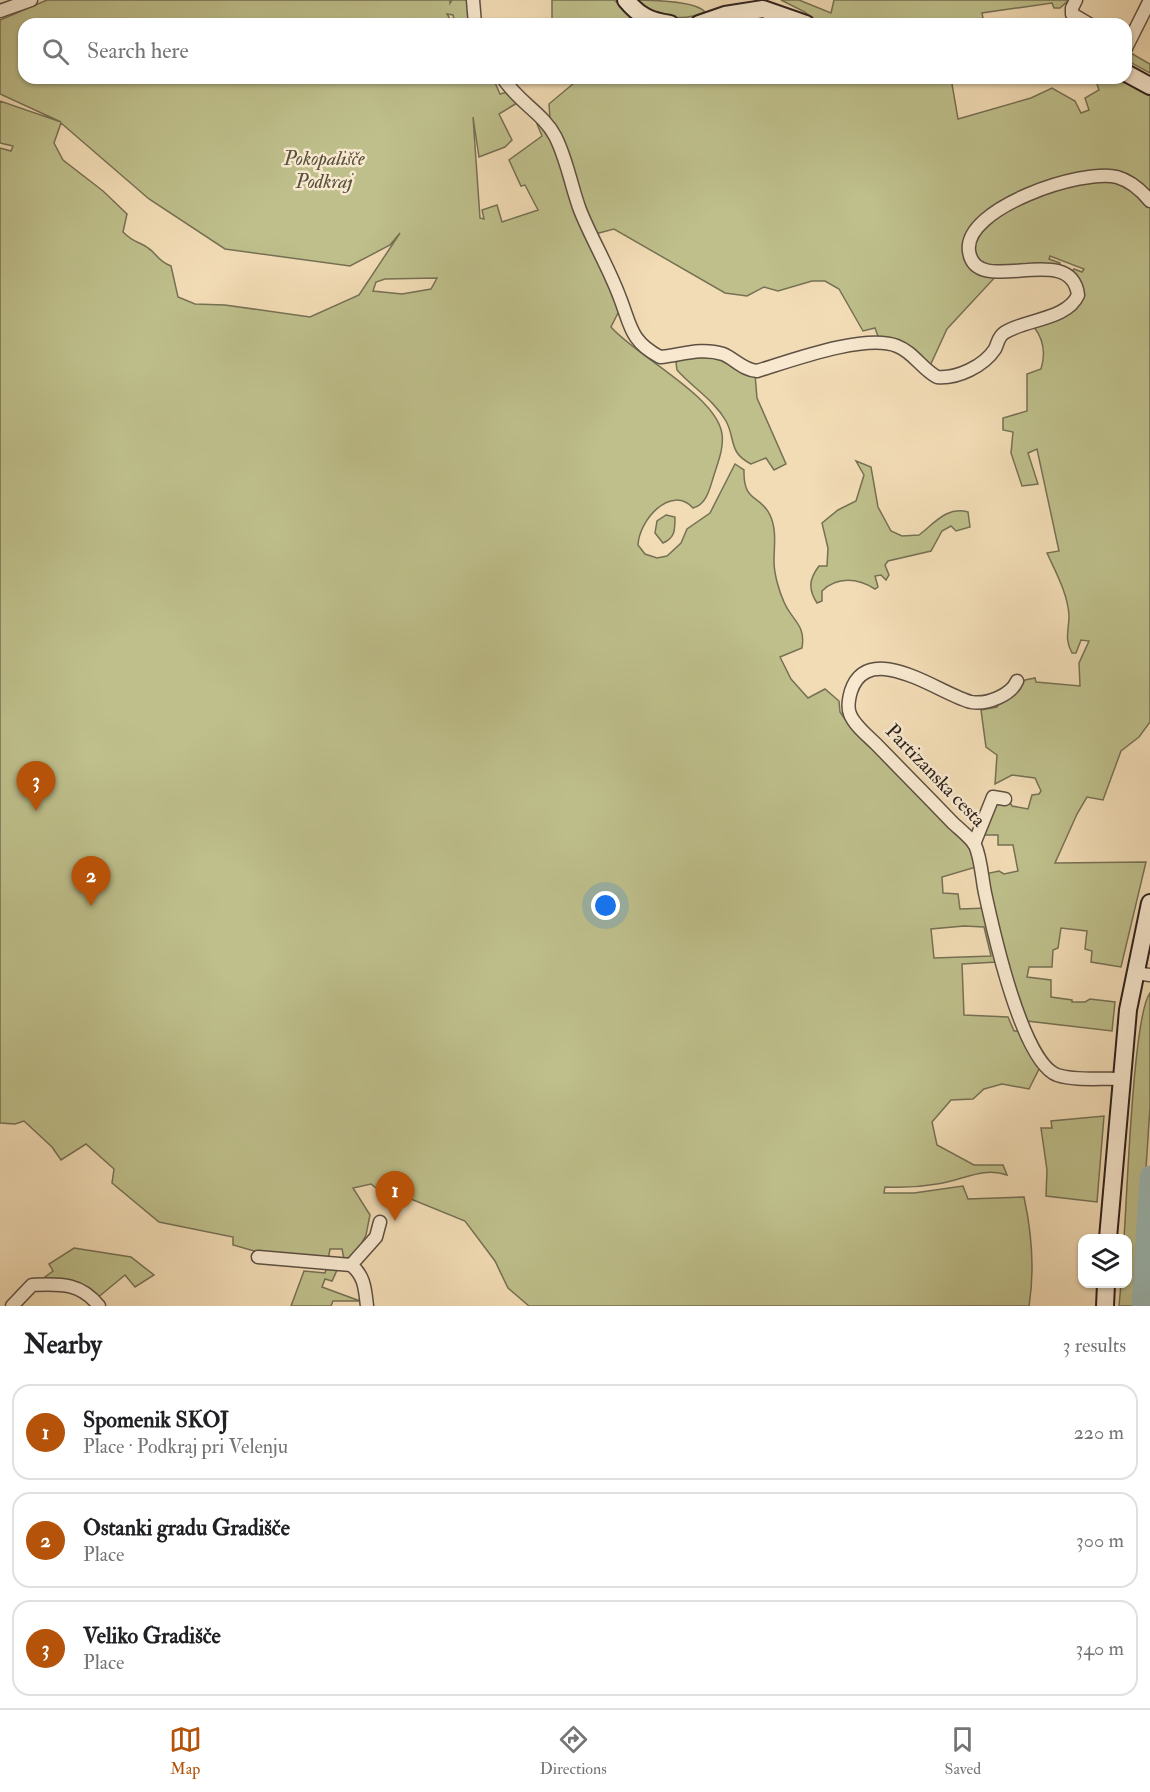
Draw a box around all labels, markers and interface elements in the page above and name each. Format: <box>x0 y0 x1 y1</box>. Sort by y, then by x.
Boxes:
search box <box>18 18 1132 84</box>
icon: search <box>39 35 72 68</box>
text: Search here <box>87 37 189 65</box>
park label: Pokopališče Podkraj <box>282 146 365 194</box>
street label: Partizanska cesta <box>880 719 992 833</box>
pin: 3 <box>16 762 56 811</box>
pin: 2 <box>72 856 110 906</box>
your location <box>591 891 620 920</box>
pin: 1 <box>376 1172 414 1221</box>
map controls <box>1078 1234 1132 1288</box>
button: layers <box>1078 1234 1132 1288</box>
text: Nearby <box>24 1329 102 1361</box>
text: 3 results <box>1063 1333 1126 1358</box>
text: Spomenik SKOJ <box>83 1406 229 1434</box>
text: 1 <box>42 1420 49 1445</box>
text: 220 m <box>1074 1420 1124 1445</box>
text: Place · Podkraj pri Velenju <box>83 1434 288 1459</box>
text: Ostanki gradu Gradišče <box>83 1514 290 1542</box>
text: 2 <box>40 1528 51 1553</box>
text: 300 m <box>1076 1528 1124 1553</box>
text: Place <box>83 1542 124 1567</box>
text: Veliko Gradišče <box>83 1622 221 1650</box>
text: 3 <box>42 1636 49 1661</box>
text: 340 m <box>1076 1636 1124 1661</box>
text: Place <box>83 1650 124 1675</box>
tab: Map <box>169 1723 202 1779</box>
tab: Directions <box>540 1723 607 1779</box>
tab: Saved <box>945 1723 981 1779</box>

